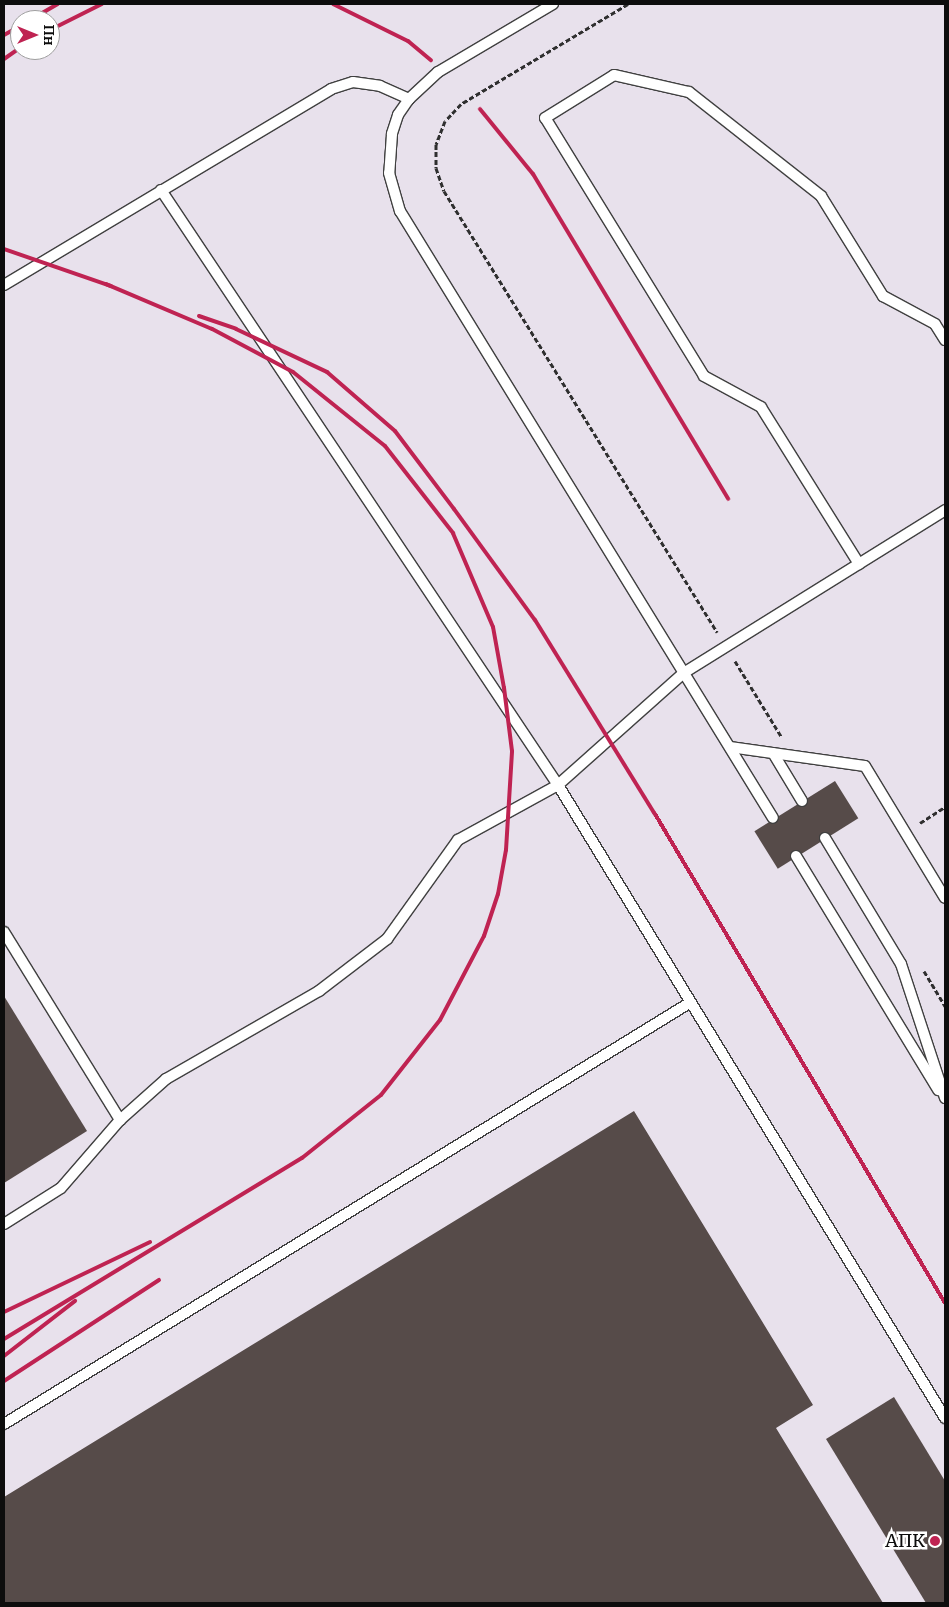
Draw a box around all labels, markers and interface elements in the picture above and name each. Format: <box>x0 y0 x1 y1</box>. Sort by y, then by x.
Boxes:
north arrow <box>10 10 60 60</box>
text: Пн <box>40 24 58 46</box>
place label: АПК <box>885 1530 925 1552</box>
marker: АПК <box>929 1535 941 1547</box>

